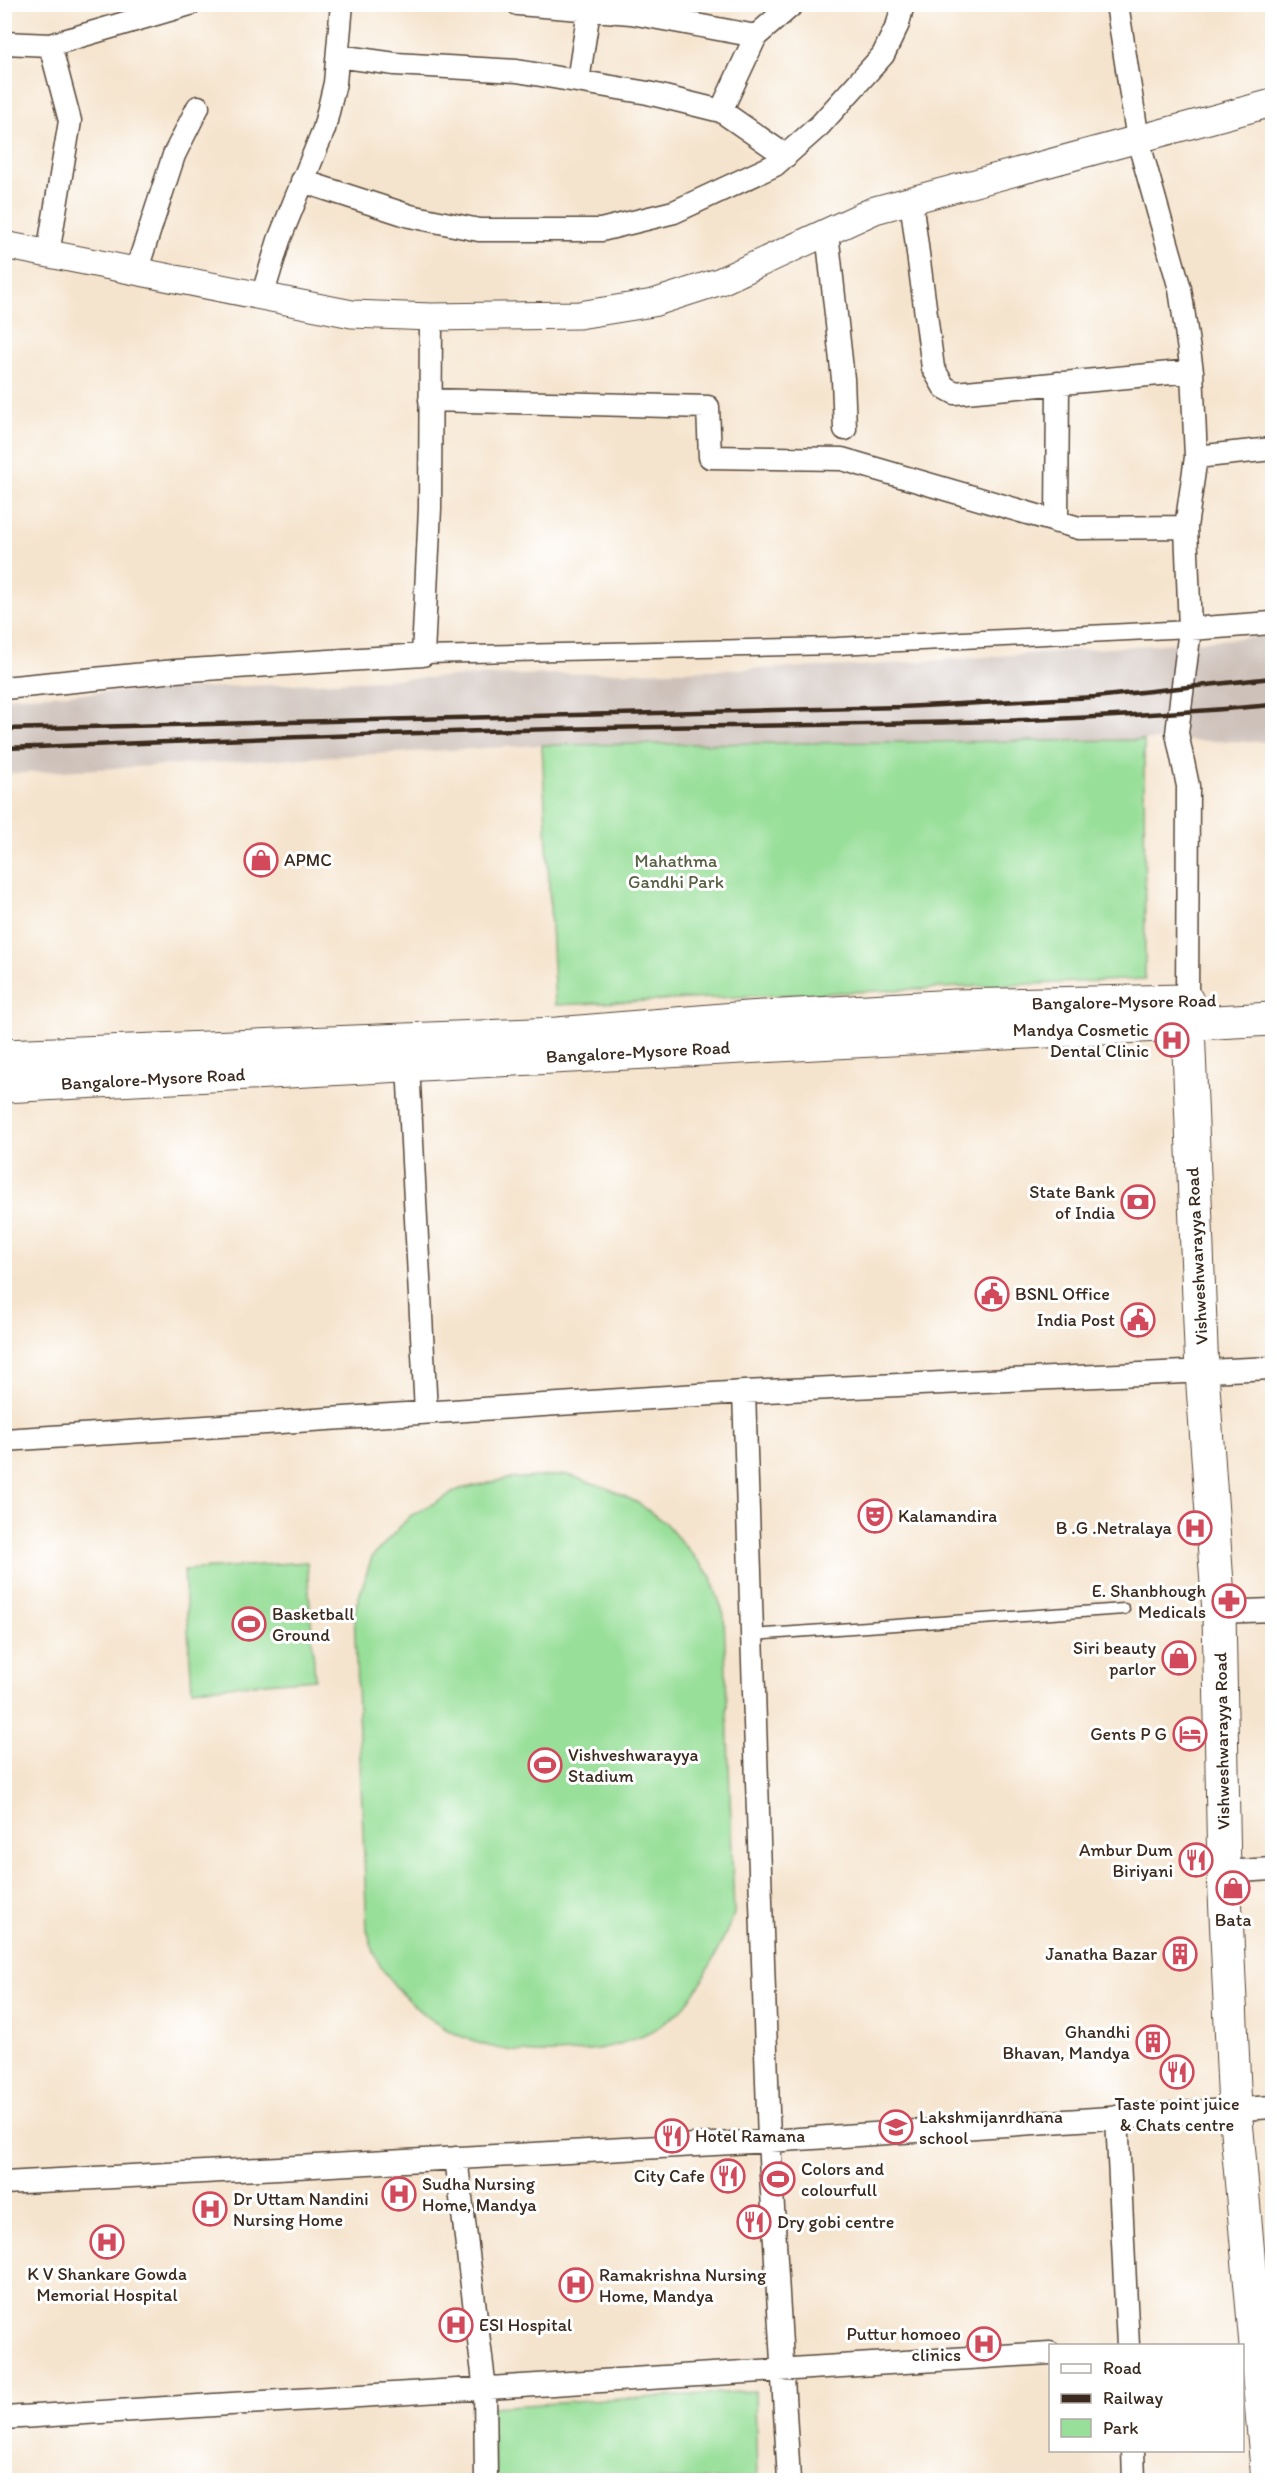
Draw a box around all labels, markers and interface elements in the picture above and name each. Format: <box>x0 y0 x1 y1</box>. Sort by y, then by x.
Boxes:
shop icon: APMC <box>243 842 279 878</box>
place label: APMC <box>284 849 332 871</box>
park label: Mahathma Gandhi Park <box>628 850 724 893</box>
street label: Bangalore-Mysore Road <box>1032 989 1217 1015</box>
place label: Mandya Cosmetic Dental Clinic <box>1013 1019 1149 1062</box>
hospital icon: Mandya Cosmetic Dental Clinic <box>1154 1022 1190 1058</box>
street label: Bangalore-Mysore Road <box>545 1036 731 1068</box>
street label: Bangalore-Mysore Road <box>60 1063 246 1095</box>
street label: Vishweshwarayya Road <box>1181 1167 1213 1345</box>
place label: State Bank of India <box>1029 1181 1116 1224</box>
bank icon: State Bank of India <box>1120 1184 1156 1220</box>
public building icon: BSNL Office <box>974 1276 1010 1312</box>
place label: BSNL Office <box>1015 1283 1110 1305</box>
public building icon: India Post <box>1120 1302 1156 1338</box>
place label: India Post <box>1037 1309 1115 1331</box>
theatre icon: Kalamandira <box>857 1498 893 1534</box>
place label: Kalamandira <box>898 1505 997 1527</box>
hospital icon: B .G .Netralaya <box>1177 1510 1213 1546</box>
place label: B .G .Netralaya <box>1056 1517 1173 1539</box>
place label: E. Shanbhough Medicals <box>1092 1580 1206 1623</box>
pharmacy icon: E. Shanbhough Medicals <box>1211 1583 1247 1619</box>
place label: Basketball Ground <box>272 1603 354 1646</box>
sports icon: Basketball Ground <box>231 1606 267 1642</box>
place label: Siri beauty parlor <box>1073 1637 1157 1680</box>
shop icon: Siri beauty parlor <box>1161 1640 1197 1676</box>
street label: Vishweshwarayya Road <box>1209 1652 1235 1830</box>
hotel icon: Gents P G <box>1172 1716 1208 1752</box>
place label: Gents P G <box>1090 1723 1167 1745</box>
place label: Vishveshwarayya Stadium <box>568 1744 699 1787</box>
sports icon: Vishveshwarayya Stadium <box>527 1747 563 1783</box>
place label: Ambur Dum Biriyani <box>1079 1839 1173 1882</box>
restaurant icon: Ambur Dum Biriyani <box>1178 1842 1214 1878</box>
shop icon: Bata <box>1215 1870 1251 1906</box>
place label: Bata <box>1215 1909 1251 1931</box>
building icon: Janatha Bazar <box>1162 1936 1198 1972</box>
place label: Janatha Bazar <box>1045 1943 1157 1965</box>
place label: Ghandhi Bhavan, Mandya <box>1002 2021 1131 2064</box>
building icon: Ghandhi Bhavan, Mandya <box>1135 2024 1171 2060</box>
restaurant icon: Taste point juice & Chats centre <box>1159 2054 1195 2090</box>
place label: Taste point juice & Chats centre <box>1114 2093 1240 2136</box>
place label: Lakshmijanrdhana school <box>919 2106 1063 2149</box>
school or university icon: Lakshmijanrdhana school <box>878 2109 914 2145</box>
restaurant icon: Hotel Ramana <box>654 2118 690 2154</box>
place label: Hotel Ramana <box>695 2125 805 2147</box>
restaurant icon: City Cafe <box>710 2158 746 2194</box>
place label: Colors and colourfull <box>801 2158 884 2201</box>
sports icon: Colors and colourfull <box>760 2161 796 2197</box>
place label: City Cafe <box>634 2165 705 2187</box>
place label: Sudha Nursing Home, Mandya <box>422 2173 537 2216</box>
hospital icon: Sudha Nursing Home, Mandya <box>381 2176 417 2212</box>
place label: Dr Uttam Nandini Nursing Home <box>233 2188 369 2231</box>
hospital icon: Dr Uttam Nandini Nursing Home <box>192 2191 228 2227</box>
restaurant icon: Dry gobi centre <box>736 2204 772 2240</box>
place label: Dry gobi centre <box>777 2211 894 2233</box>
hospital icon: K V Shankare Gowda Memorial Hospital <box>89 2224 125 2260</box>
place label: K V Shankare Gowda Memorial Hospital <box>27 2263 187 2306</box>
place label: Ramakrishna Nursing Home, Mandya <box>599 2264 767 2307</box>
hospital icon: Ramakrishna Nursing Home, Mandya <box>558 2267 594 2303</box>
hospital icon: ESI Hospital <box>438 2307 474 2343</box>
place label: ESI Hospital <box>479 2314 572 2336</box>
place label: Puttur homoeo clinics <box>847 2323 961 2366</box>
hospital icon: Puttur homoeo clinics <box>966 2326 1002 2362</box>
legend <box>1049 2344 1244 2452</box>
text: Road <box>1103 2357 1142 2379</box>
text: Railway <box>1103 2387 1164 2409</box>
text: Park <box>1103 2417 1138 2439</box>

